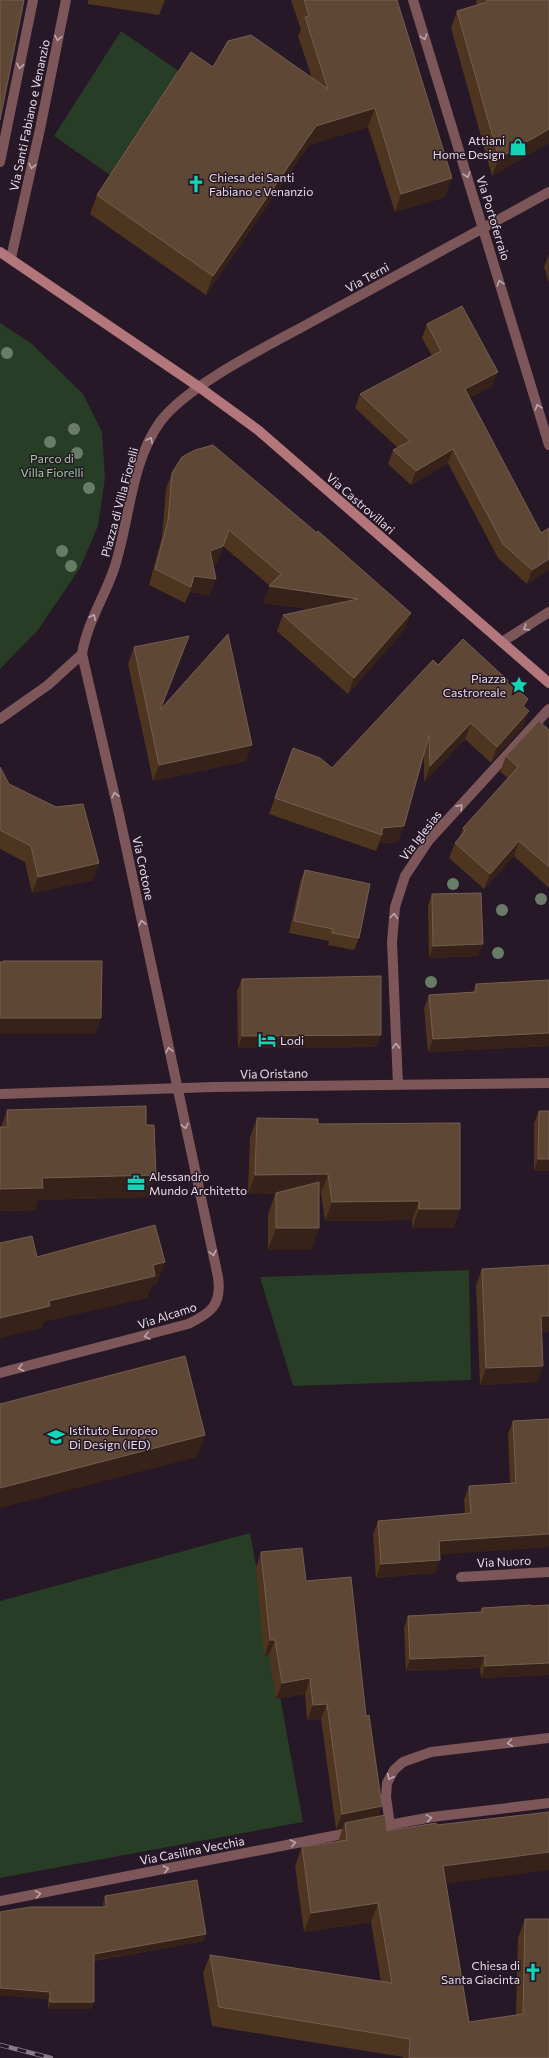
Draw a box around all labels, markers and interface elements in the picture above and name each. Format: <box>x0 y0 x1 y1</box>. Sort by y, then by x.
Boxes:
one-way arrow <box>420 34 428 41</box>
one-way arrow <box>55 35 63 41</box>
street label: Via Santi Fabiano e Venanzio <box>6 38 52 192</box>
one-way arrow <box>16 63 24 69</box>
place label: Attiani Home Design <box>433 133 505 161</box>
shop icon: Attiani Home Design <box>508 137 528 157</box>
one-way arrow <box>28 162 37 169</box>
place label: Chiesa dei Santi Fabiano e Venanzio <box>209 170 313 198</box>
one-way arrow <box>462 171 471 178</box>
church icon: Chiesa dei Santi Fabiano e Venanzio <box>186 174 206 194</box>
street label: Via Portoferraio <box>474 174 514 262</box>
street label: Via Terni <box>343 259 391 295</box>
one-way arrow <box>496 279 505 286</box>
one-way arrow <box>534 404 543 411</box>
one-way arrow <box>145 437 153 444</box>
street label: Piazza di Villa Fiorelli <box>98 446 140 558</box>
park label: Parco di Villa Fiorelli <box>20 451 84 479</box>
street label: Via Castrovillari <box>324 470 398 536</box>
one-way arrow <box>88 613 96 621</box>
one-way arrow <box>523 623 530 630</box>
place label: Piazza Castroreale <box>443 671 506 699</box>
place icon: Piazza Castroreale <box>509 675 529 695</box>
one-way arrow <box>111 792 120 799</box>
one-way arrow <box>455 804 462 812</box>
street label: Via Iglesias <box>396 807 444 863</box>
street label: Via Crotone <box>130 835 158 901</box>
one-way arrow <box>389 913 398 919</box>
one-way arrow <box>139 919 147 926</box>
hotel icon: Lodi <box>257 1030 277 1050</box>
place label: Lodi <box>280 1033 304 1047</box>
one-way arrow <box>392 1043 400 1049</box>
one-way arrow <box>166 1047 174 1053</box>
street label: Via Oristano <box>240 1065 308 1081</box>
one-way arrow <box>181 1123 189 1129</box>
place label: Alessandro Mundo Architetto <box>149 1169 247 1197</box>
office icon: Alessandro Mundo Architetto <box>126 1173 146 1193</box>
one-way arrow <box>208 1250 216 1256</box>
street label: Via Alcamo <box>136 1299 198 1331</box>
one-way arrow <box>144 1331 150 1339</box>
one-way arrow <box>18 1363 25 1372</box>
place label: Istituto Europeo Di Design (IED) <box>69 1423 158 1451</box>
school or university icon: Istituto Europeo Di Design (IED) <box>46 1427 66 1447</box>
street label: Via Nuoro <box>476 1553 532 1569</box>
one-way arrow <box>507 1738 513 1747</box>
one-way arrow <box>387 1773 395 1780</box>
one-way arrow <box>425 1814 432 1823</box>
street label: Via Casilina Vecchia <box>138 1833 246 1867</box>
one-way arrow <box>290 1839 296 1847</box>
one-way arrow <box>163 1865 169 1873</box>
one-way arrow <box>35 1890 42 1899</box>
place label: Chiesa di Santa Giacinta <box>441 1958 520 1986</box>
church icon: Chiesa di Santa Giacinta <box>523 1962 543 1982</box>

